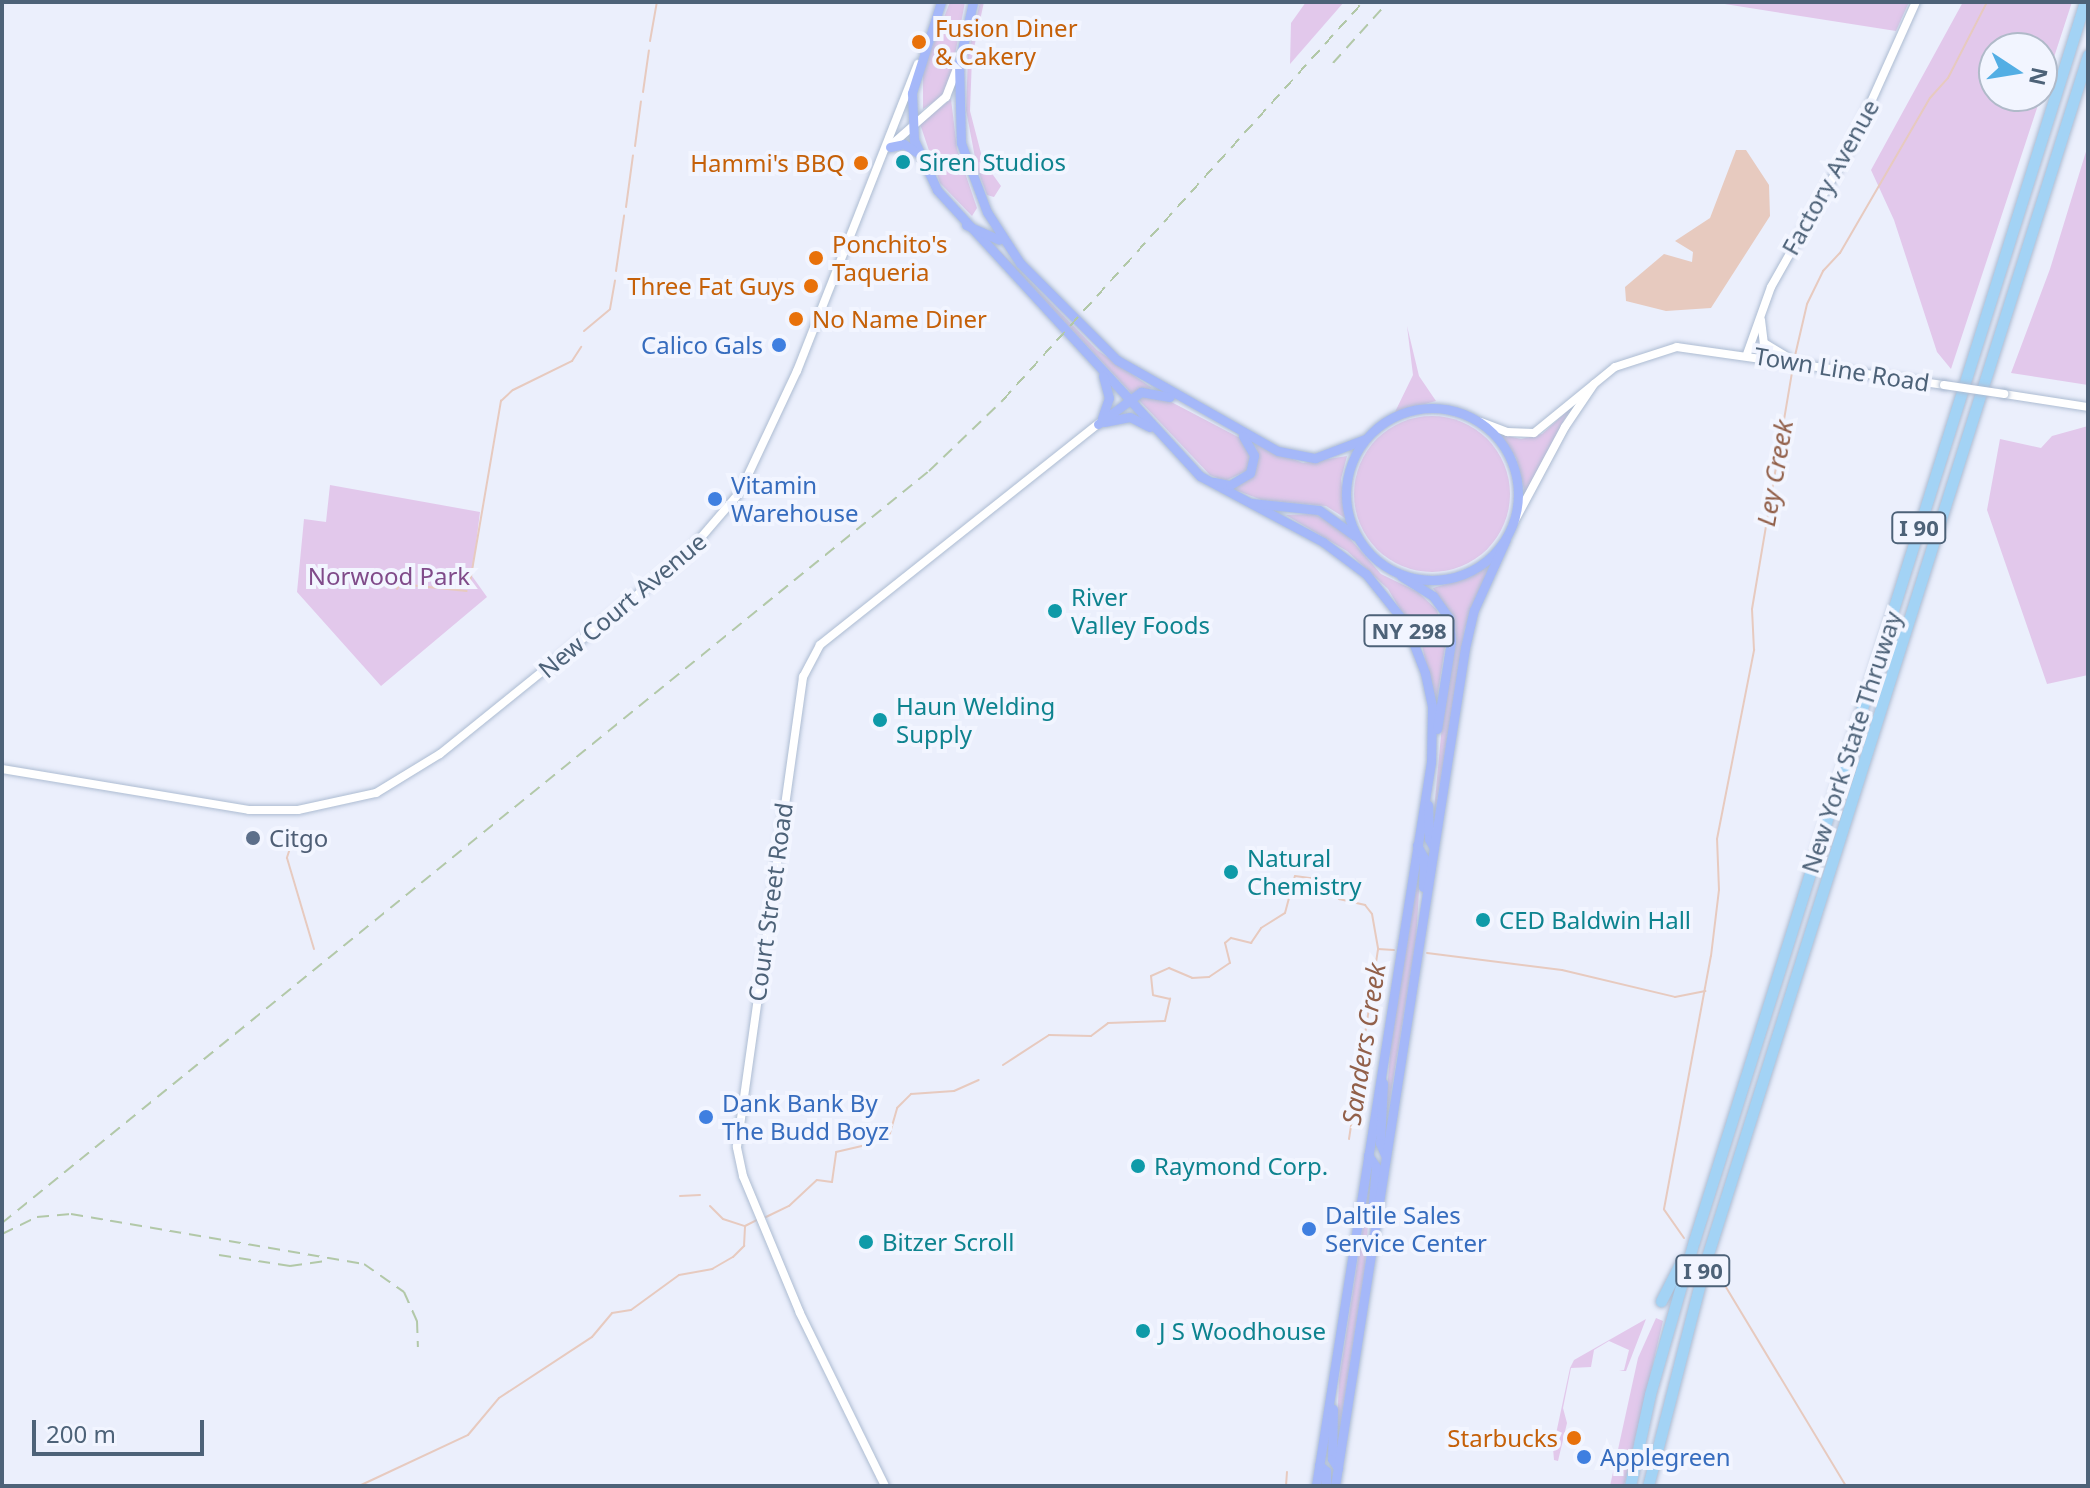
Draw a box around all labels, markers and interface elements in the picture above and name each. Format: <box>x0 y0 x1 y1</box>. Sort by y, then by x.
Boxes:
place label: Fusion Diner & Cakery <box>935 14 1078 70</box>
north arrow <box>1978 32 2058 112</box>
marker: Fusion Diner & Cakery <box>910 33 928 51</box>
text: N <box>2023 65 2056 88</box>
street label: Factory Avenue <box>1775 94 1885 260</box>
place label: Siren Studios <box>919 148 1066 176</box>
place label: Hammi's BBQ <box>690 149 845 177</box>
marker: Siren Studios <box>894 153 912 171</box>
marker: Hammi's BBQ <box>852 154 870 172</box>
place label: Ponchito's Taqueria <box>832 230 948 286</box>
marker: Ponchito's Taqueria <box>807 249 825 267</box>
place label: Three Fat Guys <box>627 272 795 300</box>
marker: Three Fat Guys <box>802 277 820 295</box>
place label: No Name Diner <box>812 305 987 333</box>
marker: No Name Diner <box>787 310 805 328</box>
place label: Calico Gals <box>641 331 763 359</box>
marker: Calico Gals <box>770 336 788 354</box>
street label: Town Line Road <box>1752 341 1932 397</box>
water label: Ley Creek <box>1750 417 1800 529</box>
place label: Vitamin Warehouse <box>731 471 858 527</box>
marker: Vitamin Warehouse <box>706 490 724 508</box>
road number: I 90 <box>1891 510 1947 546</box>
street label: New Court Avenue <box>532 526 712 684</box>
park label: Norwood Park <box>308 562 470 590</box>
place label: River Valley Foods <box>1071 583 1210 639</box>
marker: River Valley Foods <box>1046 602 1064 620</box>
street label: New York State Thruway <box>1795 607 1907 877</box>
road number: NY 298 <box>1363 613 1455 649</box>
place label: Haun Welding Supply <box>896 692 1055 748</box>
marker: Haun Welding Supply <box>871 711 889 729</box>
street label: Court Street Road <box>742 801 798 1003</box>
place label: Citgo <box>269 824 328 852</box>
marker: Citgo <box>244 829 262 847</box>
place label: Natural Chemistry <box>1247 844 1361 900</box>
marker: Natural Chemistry <box>1222 863 1240 881</box>
place label: CED Baldwin Hall <box>1499 906 1691 934</box>
marker: CED Baldwin Hall <box>1474 911 1492 929</box>
water label: Sanders Creek <box>1336 961 1392 1127</box>
place label: Dank Bank By The Budd Boyz <box>722 1089 889 1145</box>
marker: Dank Bank By The Budd Boyz <box>697 1108 715 1126</box>
place label: Raymond Corp. <box>1154 1152 1328 1180</box>
marker: Raymond Corp. <box>1129 1157 1147 1175</box>
place label: Daltile Sales Service Center <box>1325 1201 1487 1257</box>
marker: Daltile Sales Service Center <box>1300 1220 1318 1238</box>
place label: Bitzer Scroll <box>882 1228 1014 1256</box>
marker: Bitzer Scroll <box>857 1233 875 1251</box>
road number: I 90 <box>1675 1253 1731 1289</box>
place label: J S Woodhouse <box>1159 1317 1326 1345</box>
marker: J S Woodhouse <box>1134 1322 1152 1340</box>
scale bar <box>36 1404 208 1454</box>
text: 200 m <box>46 1417 116 1450</box>
place label: Starbucks <box>1447 1424 1558 1452</box>
marker: Starbucks <box>1565 1429 1583 1447</box>
place label: Applegreen <box>1600 1443 1731 1471</box>
marker: Applegreen <box>1575 1448 1593 1466</box>

